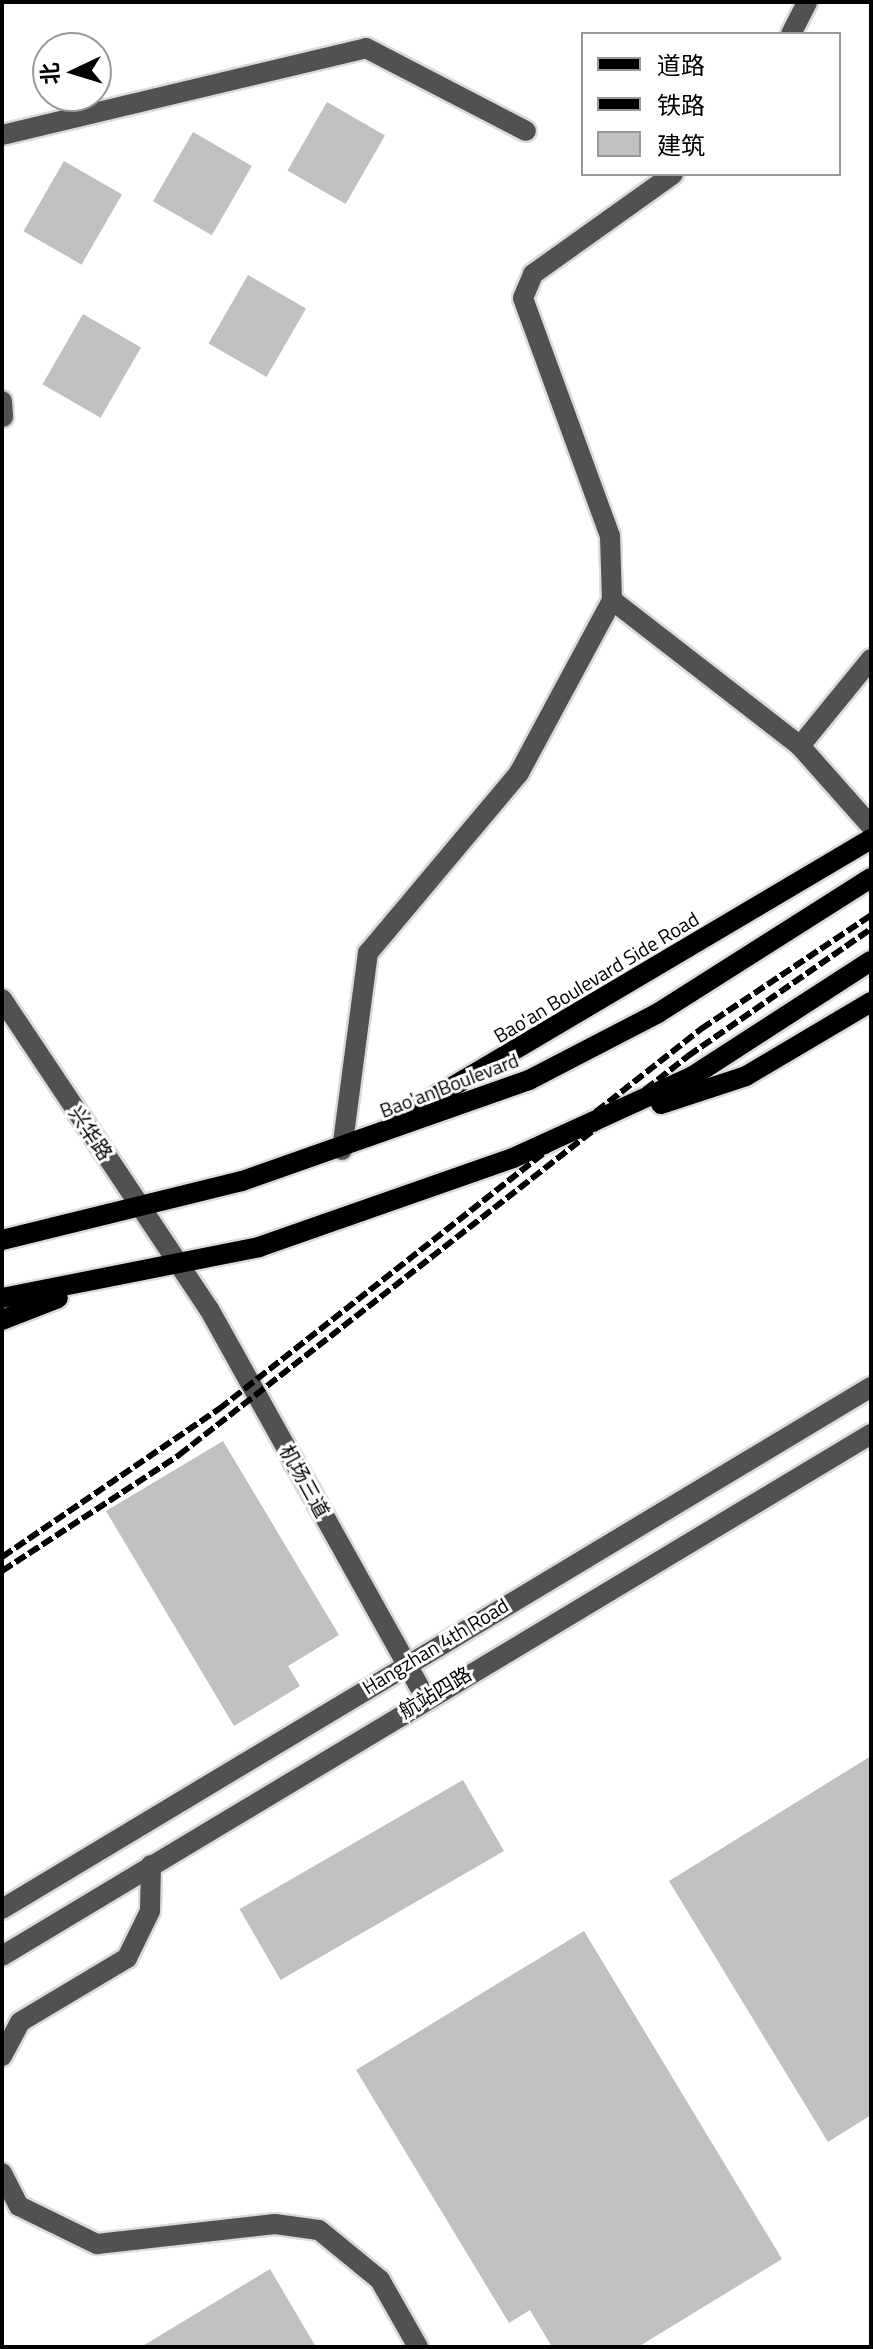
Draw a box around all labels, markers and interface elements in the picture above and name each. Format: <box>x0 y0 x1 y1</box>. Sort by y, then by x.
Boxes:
north arrow <box>32 32 112 112</box>
legend <box>581 32 841 176</box>
text: 道路 <box>657 47 705 83</box>
text: 北 <box>32 61 68 86</box>
text: 铁路 <box>657 87 705 123</box>
text: 建筑 <box>657 127 705 163</box>
street label: Bao'an Boulevard Side Road <box>489 906 703 1048</box>
street label: Bao'an Boulevard <box>376 1048 522 1122</box>
street label: 兴华路 <box>64 1101 118 1165</box>
street label: 机场三道 <box>275 1440 335 1522</box>
street label: Hangzhan 4th Road <box>358 1593 512 1699</box>
street label: 航站四路 <box>395 1661 475 1723</box>

